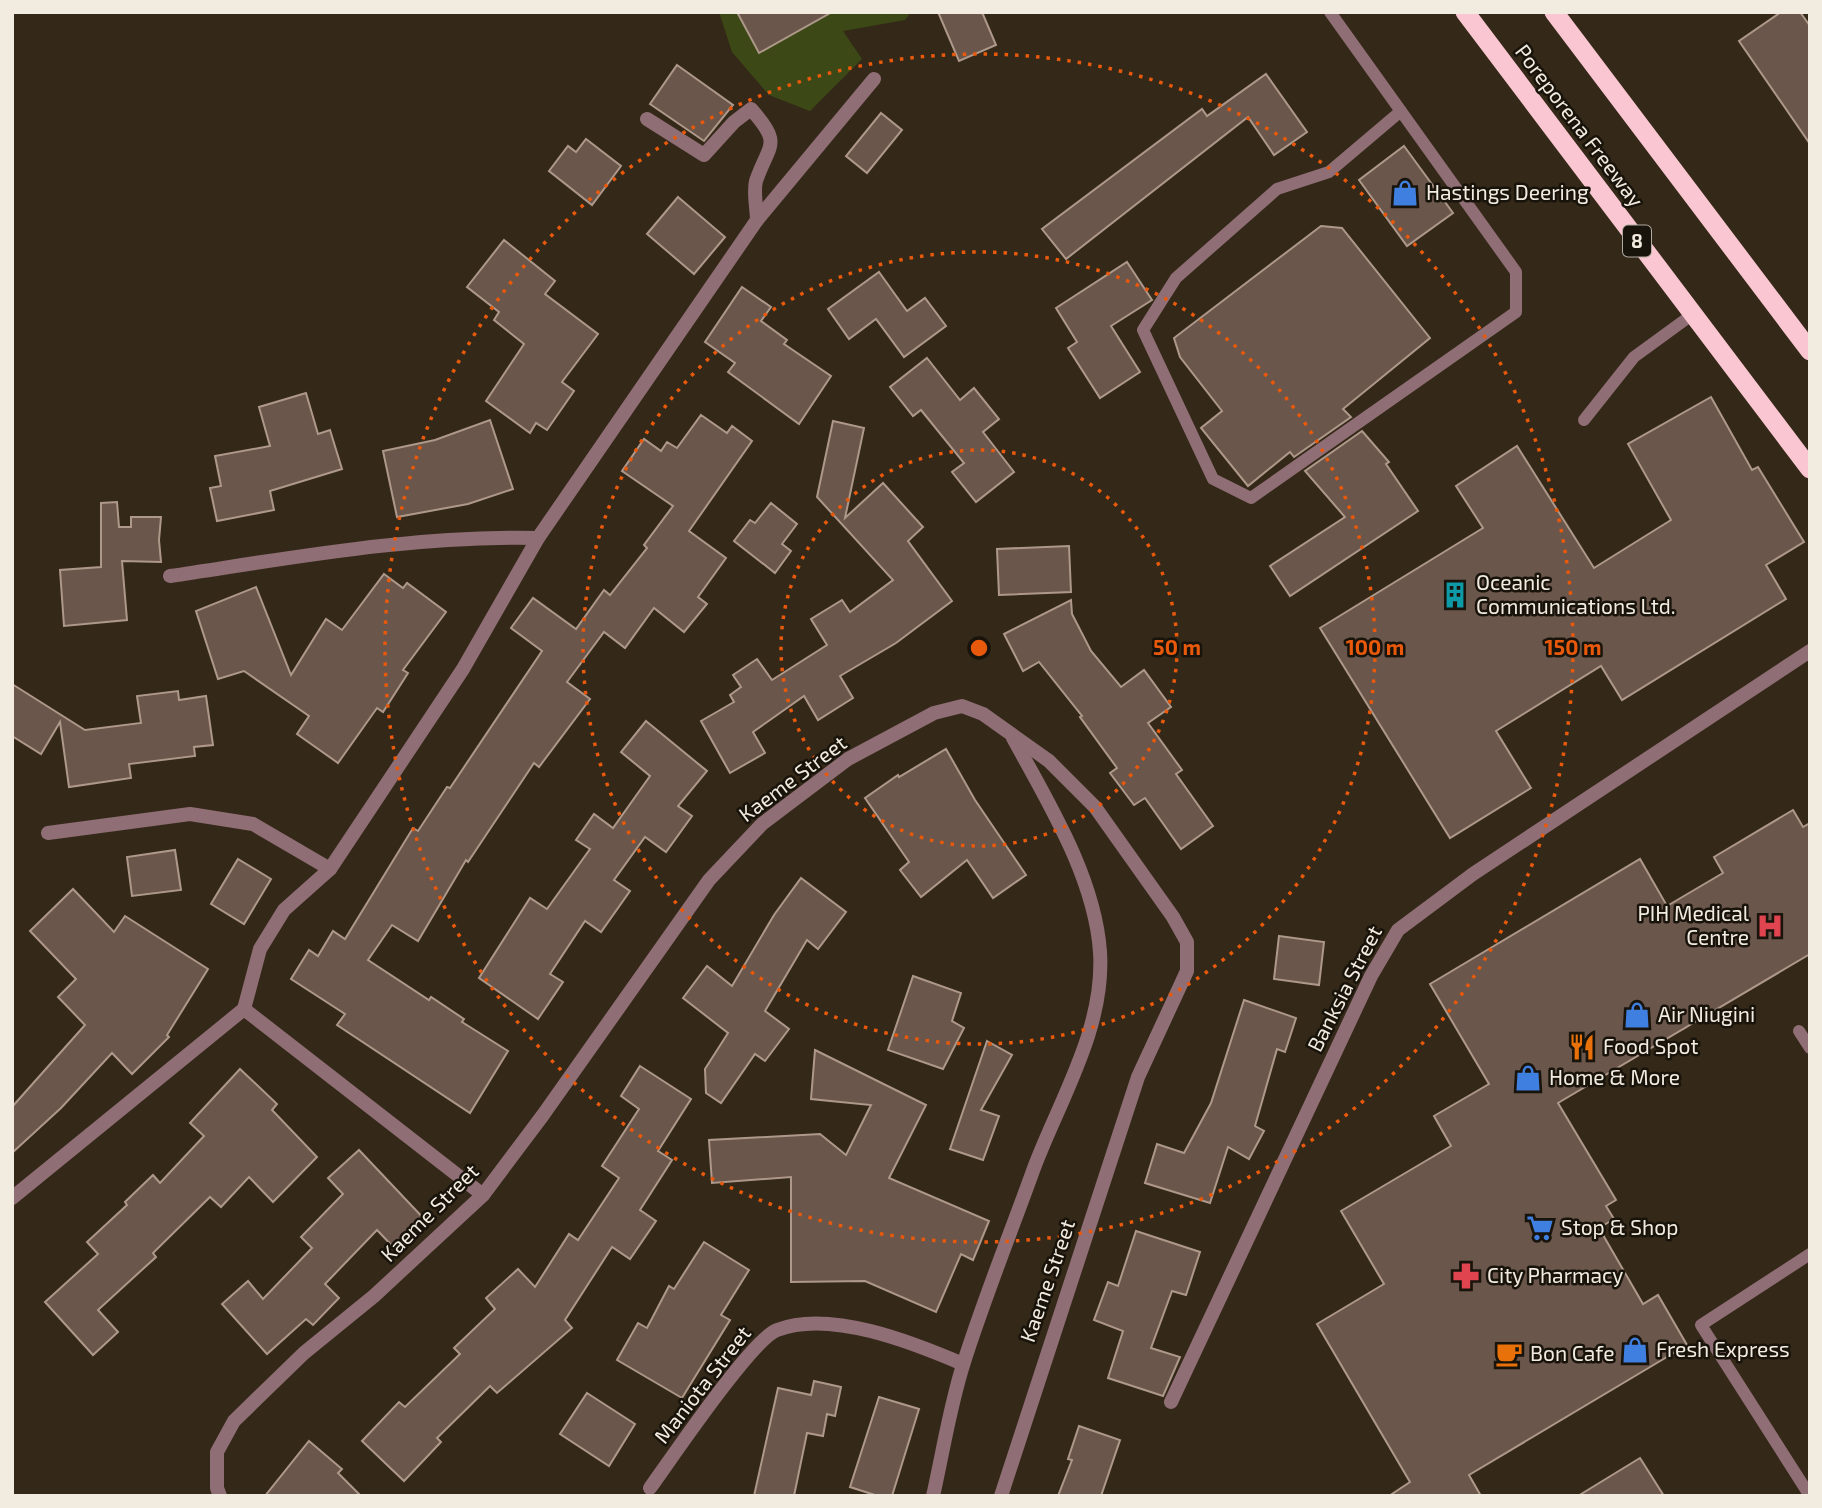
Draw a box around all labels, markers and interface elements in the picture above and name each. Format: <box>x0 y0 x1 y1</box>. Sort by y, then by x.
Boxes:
street label: Poreporena Freeway <box>1511 39 1649 211</box>
shop icon: Hastings Deering <box>1390 178 1420 208</box>
place label: Hastings Deering <box>1426 179 1589 204</box>
road number: 8 <box>1623 226 1651 256</box>
place label: Oceanic Communications Ltd. <box>1476 569 1676 618</box>
building icon: Oceanic Communications Ltd. <box>1440 580 1470 610</box>
text: 50 m <box>1153 634 1201 659</box>
text: 100 m <box>1346 634 1404 659</box>
text: 150 m <box>1545 634 1601 659</box>
centre of rings <box>967 636 991 660</box>
street label: Kaeme Street <box>733 729 851 826</box>
place label: PIH Medical Centre <box>1637 900 1750 949</box>
hospital icon: PIH Medical Centre <box>1755 911 1785 941</box>
street label: Banksia Street <box>1301 921 1386 1055</box>
shop icon: Air Niugini <box>1622 1000 1652 1030</box>
place label: Air Niugini <box>1658 1001 1755 1026</box>
restaurant icon: Food Spot <box>1567 1032 1597 1062</box>
place label: Food Spot <box>1603 1033 1698 1058</box>
shop icon: Home & More <box>1513 1063 1543 1093</box>
place label: Home & More <box>1549 1064 1680 1089</box>
street label: Kaeme Street <box>375 1158 483 1266</box>
supermarket icon: Stop & Shop <box>1525 1213 1555 1243</box>
place label: Stop & Shop <box>1561 1214 1678 1239</box>
street label: Kaeme Street <box>1014 1216 1079 1345</box>
pharmacy icon: City Pharmacy <box>1451 1261 1481 1291</box>
place label: City Pharmacy <box>1487 1262 1623 1287</box>
street label: Maniota Street <box>648 1320 755 1448</box>
shop icon: Fresh Express <box>1620 1335 1650 1365</box>
place label: Fresh Express <box>1656 1336 1790 1361</box>
cafe icon: Bon Cafe <box>1494 1339 1524 1369</box>
place label: Bon Cafe <box>1530 1340 1614 1365</box>

